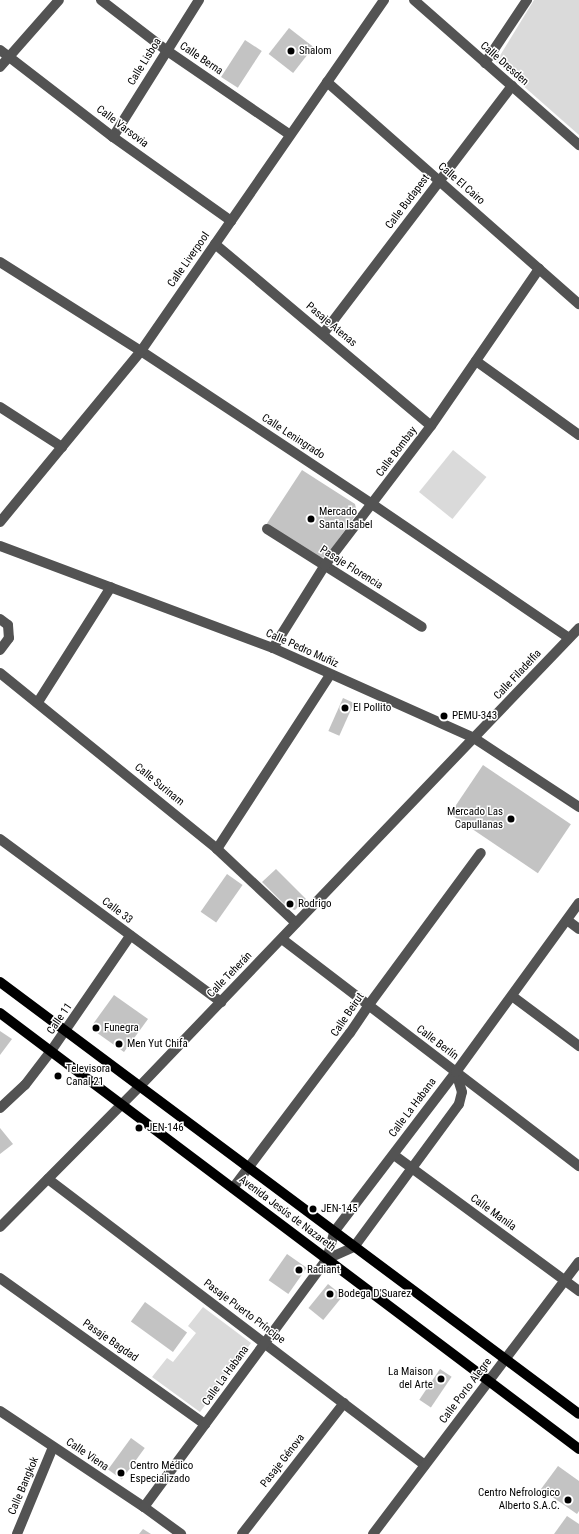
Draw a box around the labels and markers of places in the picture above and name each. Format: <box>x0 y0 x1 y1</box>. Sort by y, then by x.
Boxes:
place label: Shalom <box>299 44 332 58</box>
marker: Shalom <box>286 46 296 56</box>
place label: Mercado Santa Isabel <box>319 506 372 532</box>
marker: Mercado Santa Isabel <box>306 514 316 524</box>
place label: El Pollito <box>353 701 391 715</box>
marker: El Pollito <box>340 703 350 713</box>
place label: PEMU-343 <box>452 709 497 723</box>
marker: PEMU-343 <box>439 711 449 721</box>
place label: Mercado Las Capullanas <box>447 806 503 832</box>
marker: Mercado Las Capullanas <box>506 814 516 824</box>
place label: Rodrigo <box>298 897 332 911</box>
marker: Rodrigo <box>285 899 295 909</box>
place label: Funegra <box>104 1021 139 1035</box>
marker: Funegra <box>91 1023 101 1033</box>
place label: Men Yut Chifa <box>127 1037 188 1051</box>
marker: Men Yut Chifa <box>114 1039 124 1049</box>
place label: Televisora Canal 21 <box>66 1063 110 1089</box>
marker: Televisora Canal 21 <box>53 1071 63 1081</box>
place label: JEN-146 <box>147 1121 184 1135</box>
marker: JEN-146 <box>134 1123 144 1133</box>
place label: JEN-145 <box>321 1202 358 1216</box>
marker: JEN-145 <box>308 1204 318 1214</box>
place label: Radiant <box>307 1263 340 1277</box>
marker: Radiant <box>294 1265 304 1275</box>
place label: Bodega D'Suarez <box>338 1287 411 1301</box>
marker: Bodega D'Suarez <box>325 1289 335 1299</box>
place label: La Maison del Arte <box>388 1366 433 1392</box>
marker: La Maison del Arte <box>436 1374 446 1384</box>
place label: Centro Médico Especializado <box>130 1460 193 1486</box>
marker: Centro Médico Especializado <box>115 1467 127 1479</box>
place label: Centro Nefrologico Alberto S.A.C. <box>478 1487 560 1513</box>
marker: Centro Nefrologico Alberto S.A.C. <box>563 1495 573 1505</box>

